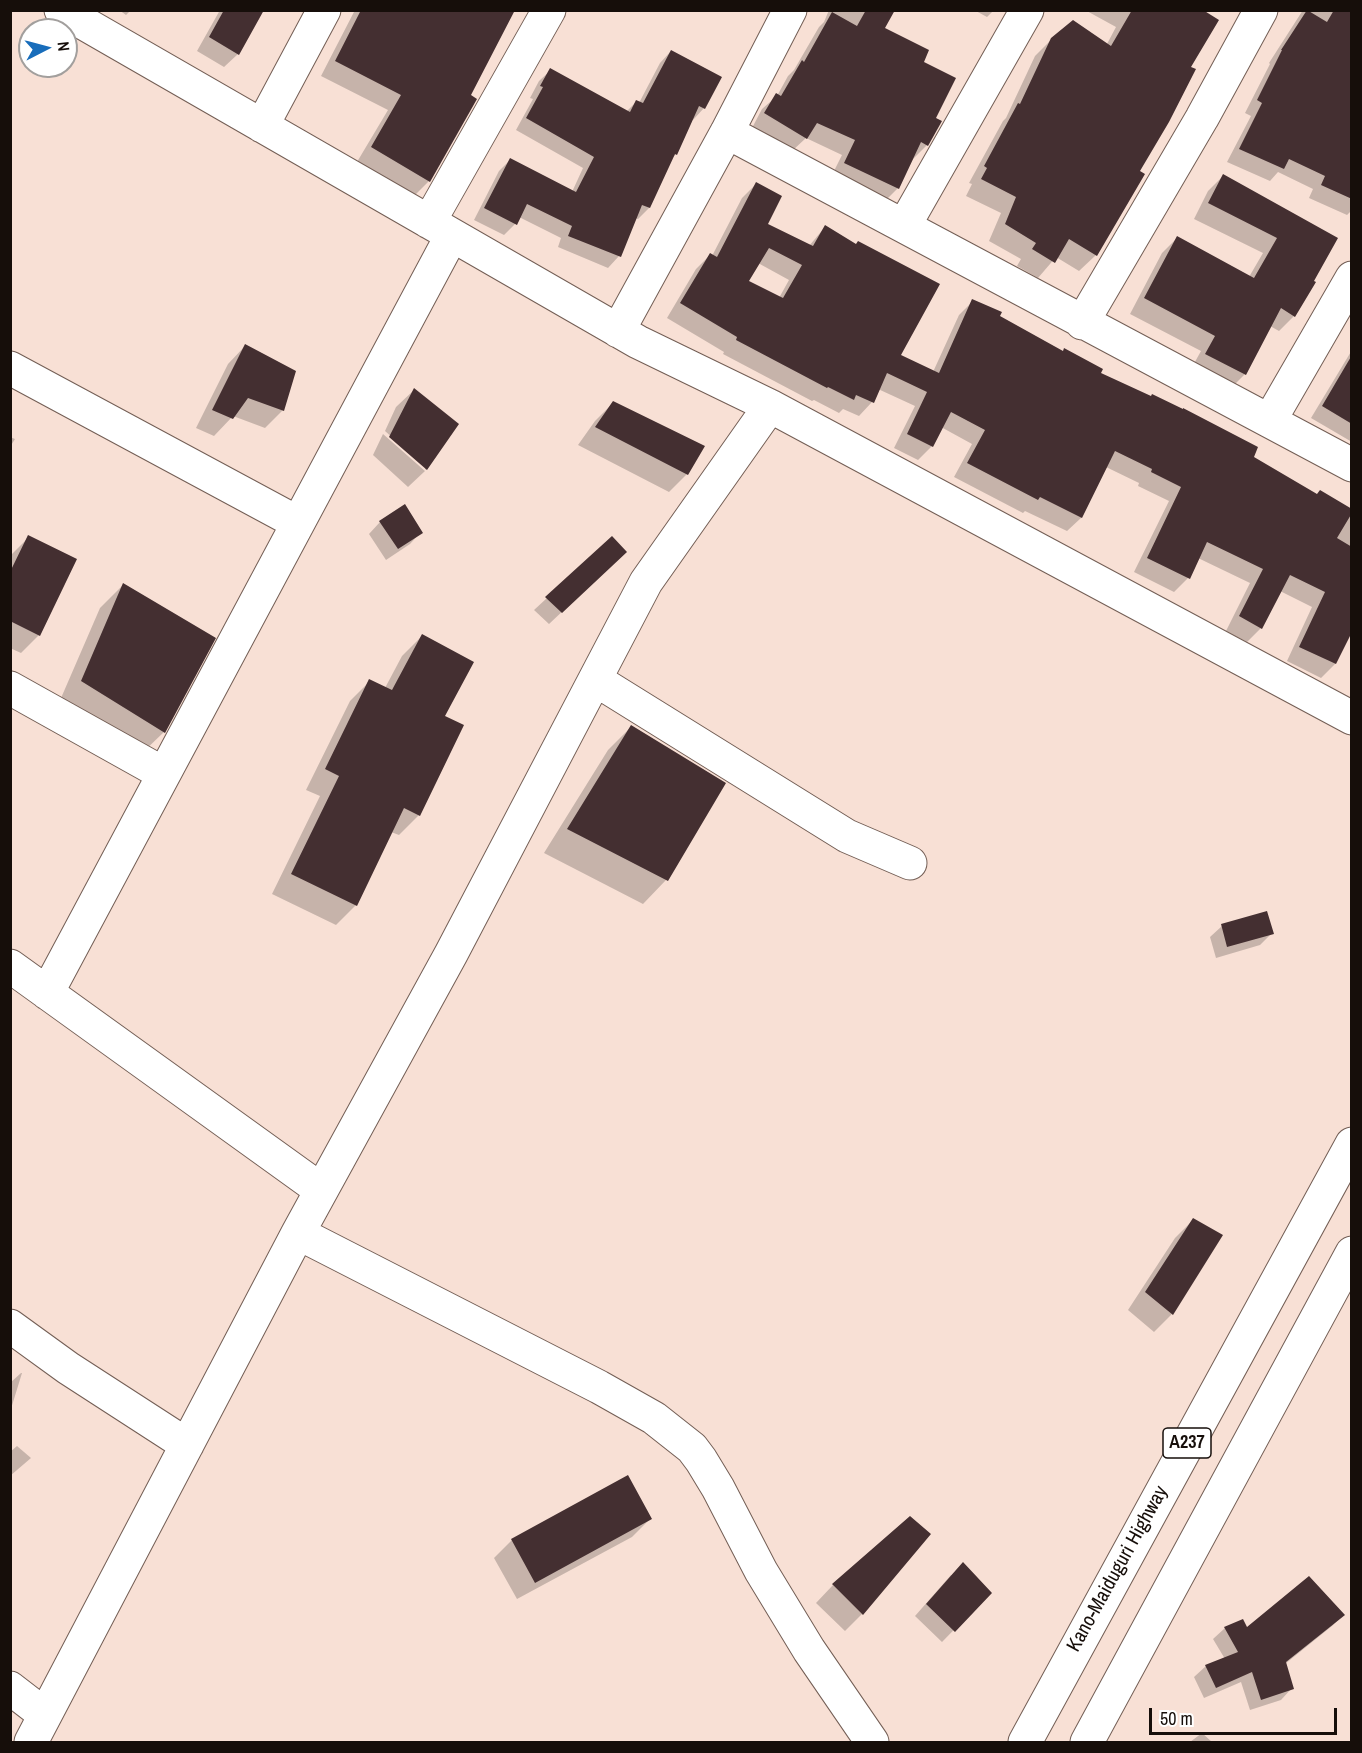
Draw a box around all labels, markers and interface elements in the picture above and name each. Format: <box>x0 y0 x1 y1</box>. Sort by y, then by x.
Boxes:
north arrow <box>18 18 78 78</box>
text: N <box>52 40 75 52</box>
road number: A237 <box>1163 1428 1211 1458</box>
street label: Kano-Maiduguri Highway <box>1062 1482 1174 1656</box>
scale bar <box>1152 1696 1340 1734</box>
text: 50 m <box>1160 1706 1193 1731</box>

